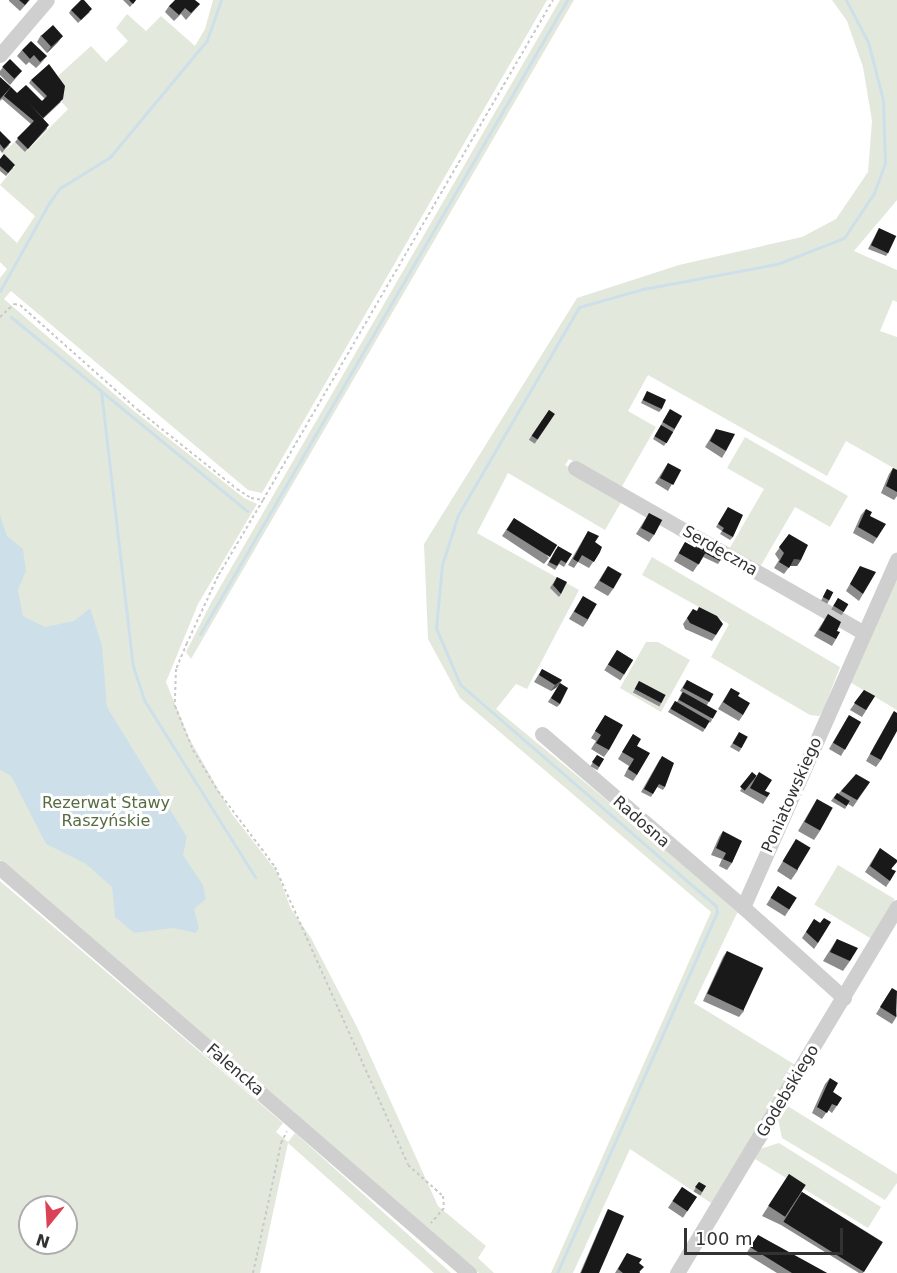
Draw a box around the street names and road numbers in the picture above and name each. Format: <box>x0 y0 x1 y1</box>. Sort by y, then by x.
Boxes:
street label: Serdeczna <box>679 522 761 580</box>
street label: Poniatowskiego <box>758 734 826 856</box>
street label: Radosna <box>609 792 673 852</box>
street label: Falencka <box>202 1040 268 1100</box>
street label: Godebskiego <box>753 1041 823 1141</box>

